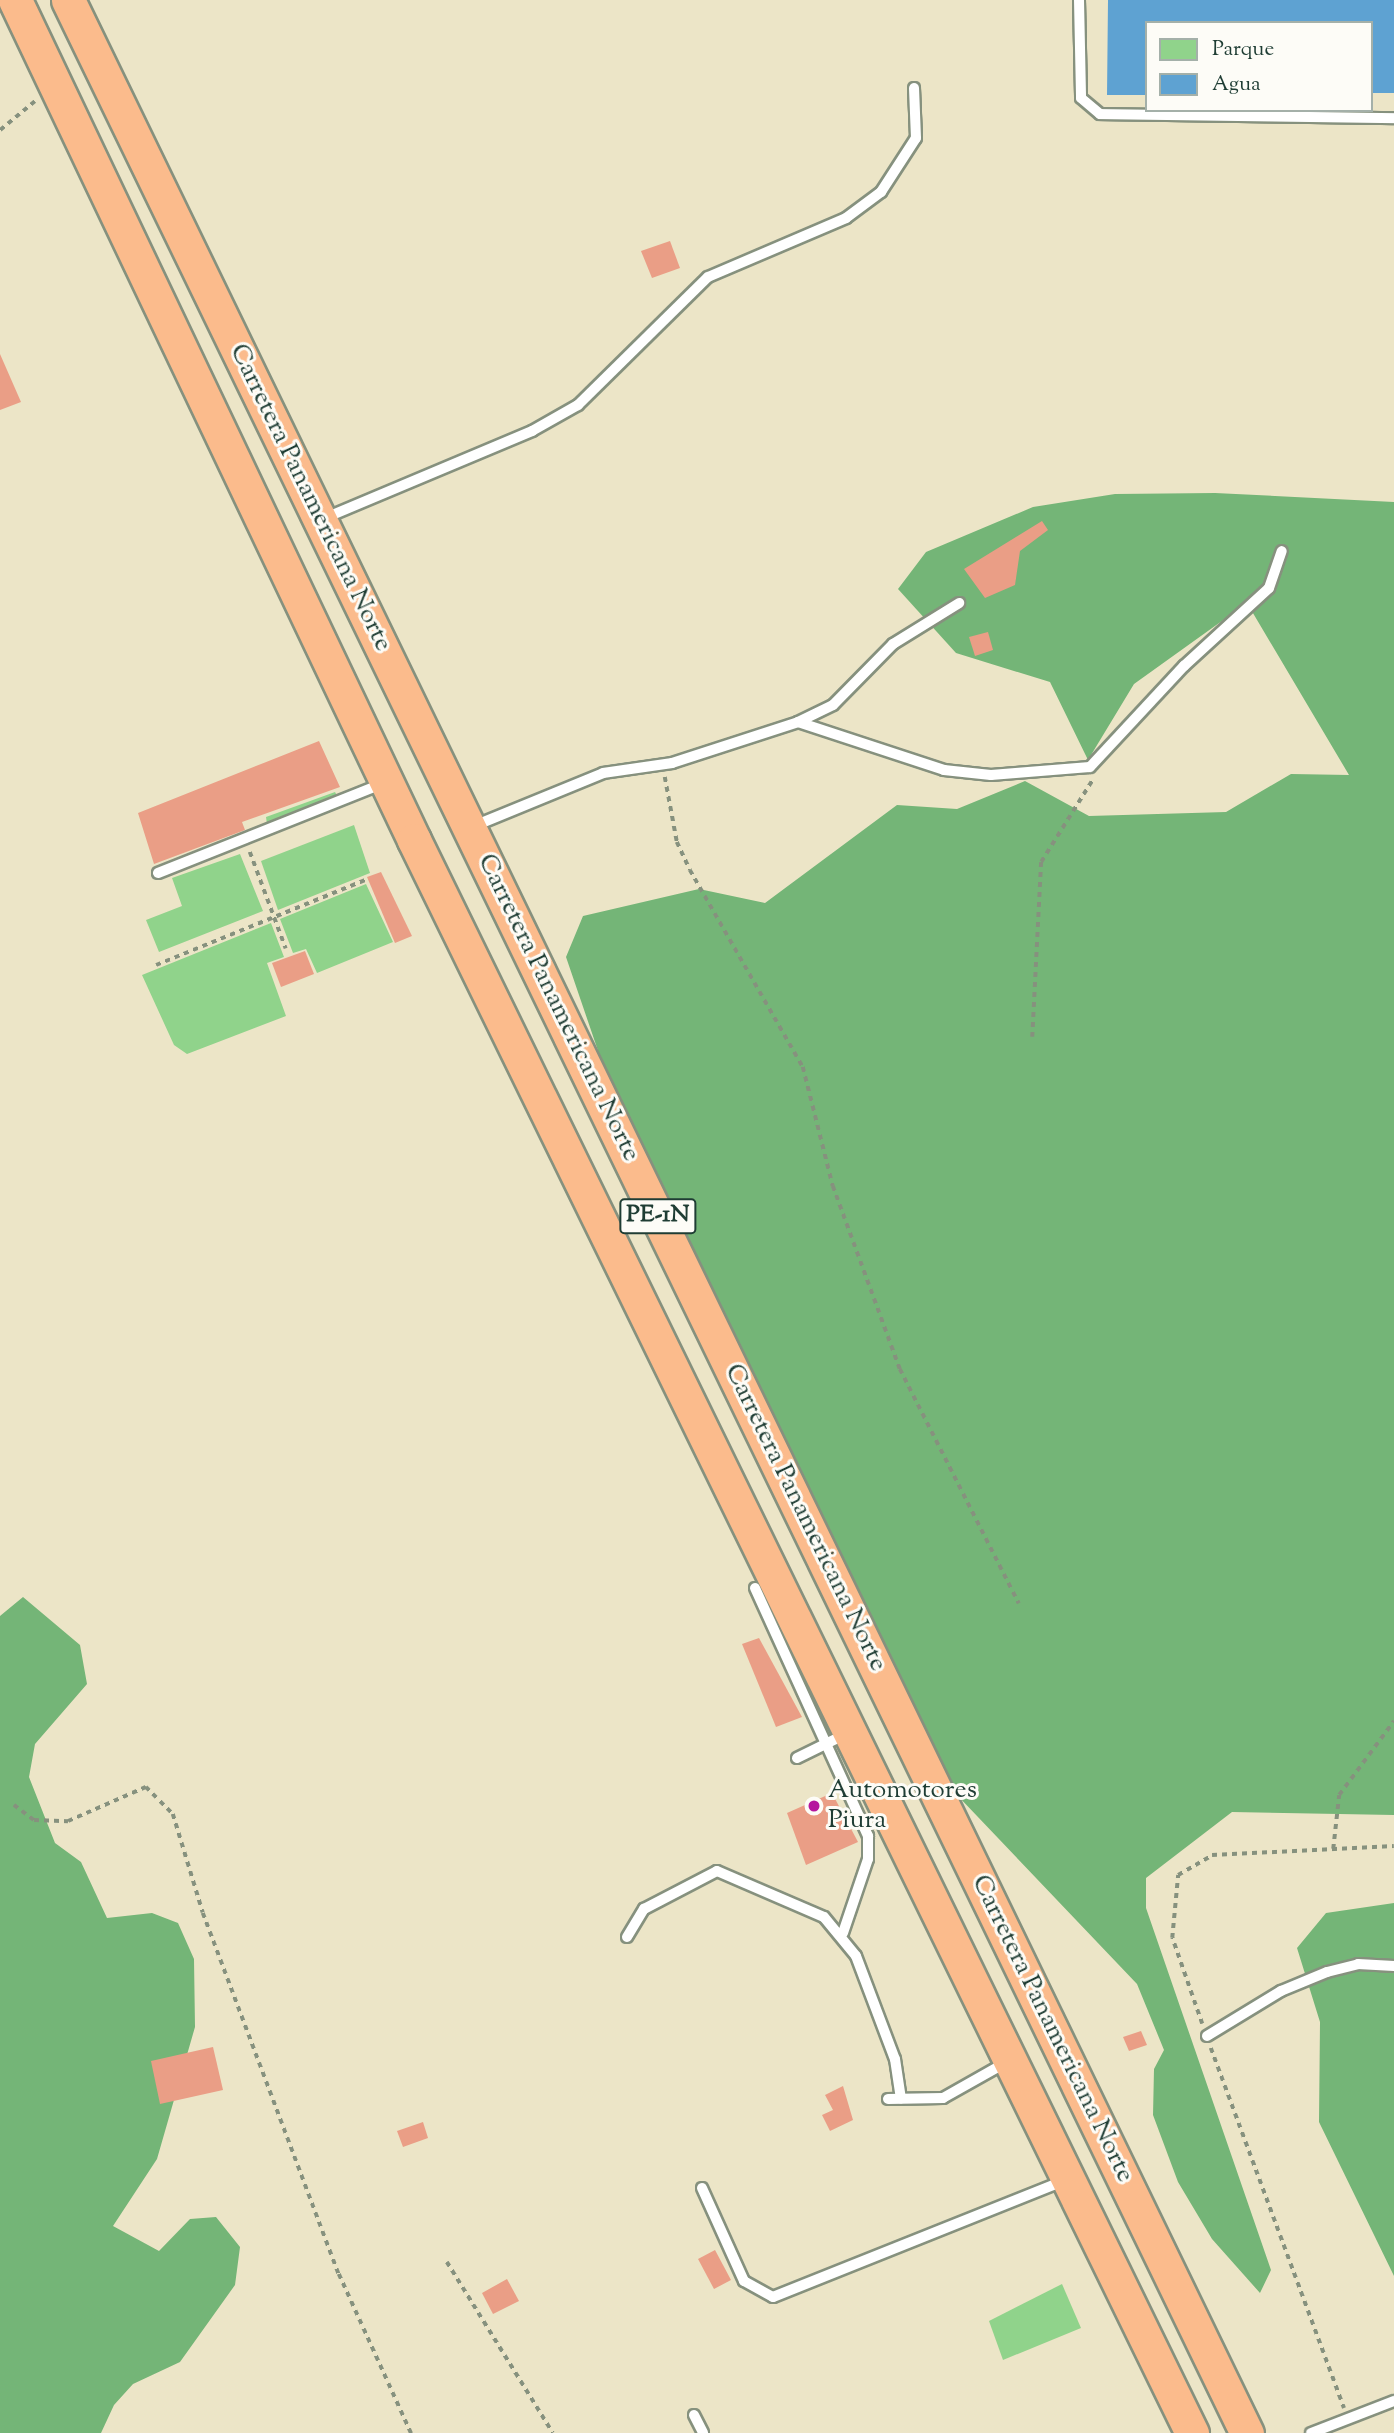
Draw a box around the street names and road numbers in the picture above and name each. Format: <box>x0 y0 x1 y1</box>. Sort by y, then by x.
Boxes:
street label: Carretera Panamericana Norte <box>222 339 398 657</box>
street label: Carretera Panamericana Norte <box>470 849 646 1167</box>
road number: PE-1N <box>618 1196 698 1236</box>
street label: Carretera Panamericana Norte <box>717 1359 893 1677</box>
street label: Carretera Panamericana Norte <box>964 1870 1140 2188</box>

